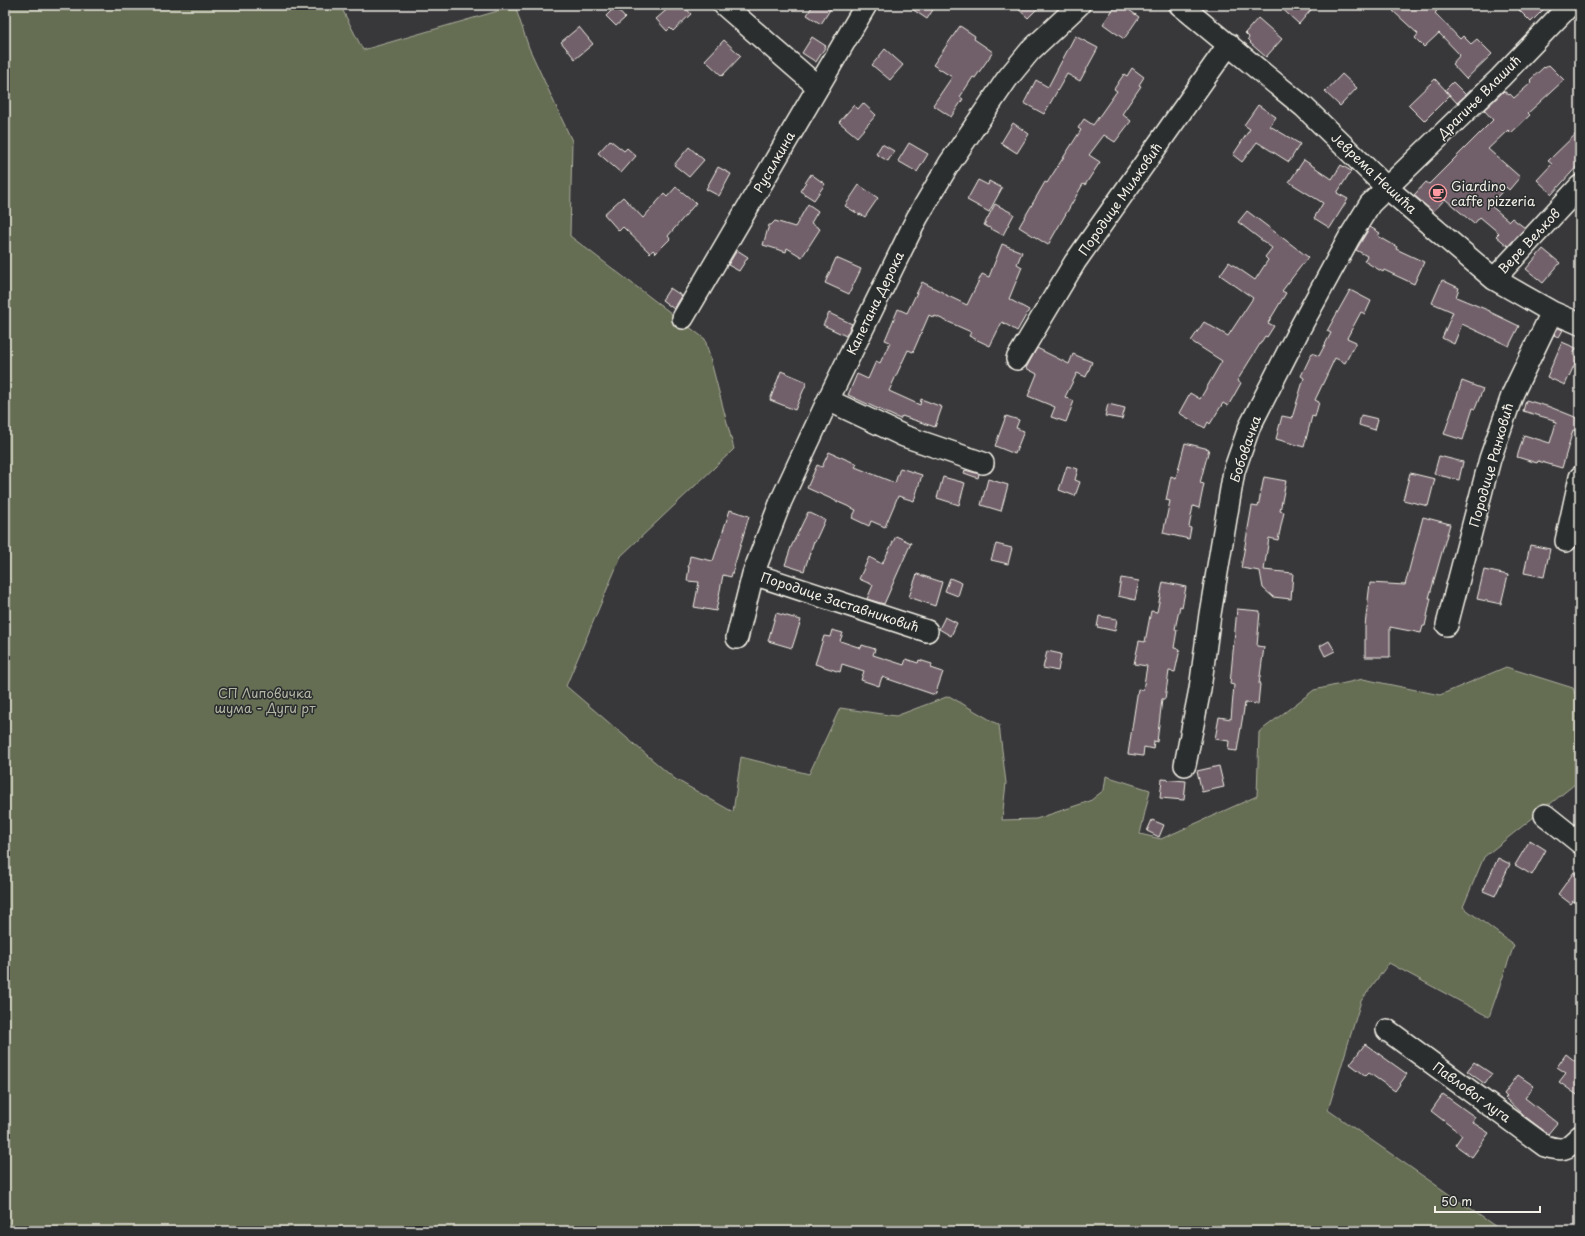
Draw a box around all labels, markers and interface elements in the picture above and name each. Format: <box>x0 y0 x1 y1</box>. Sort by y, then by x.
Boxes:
street label: Драгиње Влашић <box>1432 51 1525 143</box>
street label: Русалкина <box>748 127 799 196</box>
street label: Јеврема Нешића <box>1327 128 1422 218</box>
street label: Породице Миљковић <box>1073 138 1166 259</box>
place label: Giardino caffe pizzeria <box>1451 176 1536 210</box>
cafe icon: Giardino caffe pizzeria <box>1428 183 1448 203</box>
street label: Вере Вељков <box>1493 204 1564 278</box>
street label: Капетана Дерока <box>841 247 908 358</box>
street label: Породице Ранковић <box>1464 401 1517 529</box>
street label: Бобовачка <box>1224 412 1265 485</box>
street label: Породице Заставниковић <box>759 567 922 636</box>
park label: СП Липовичка шума - Дуги рт <box>215 683 316 717</box>
street label: Павловог луга <box>1430 1057 1516 1127</box>
scale bar <box>1435 1188 1540 1214</box>
text: 50 m <box>1441 1192 1472 1210</box>

